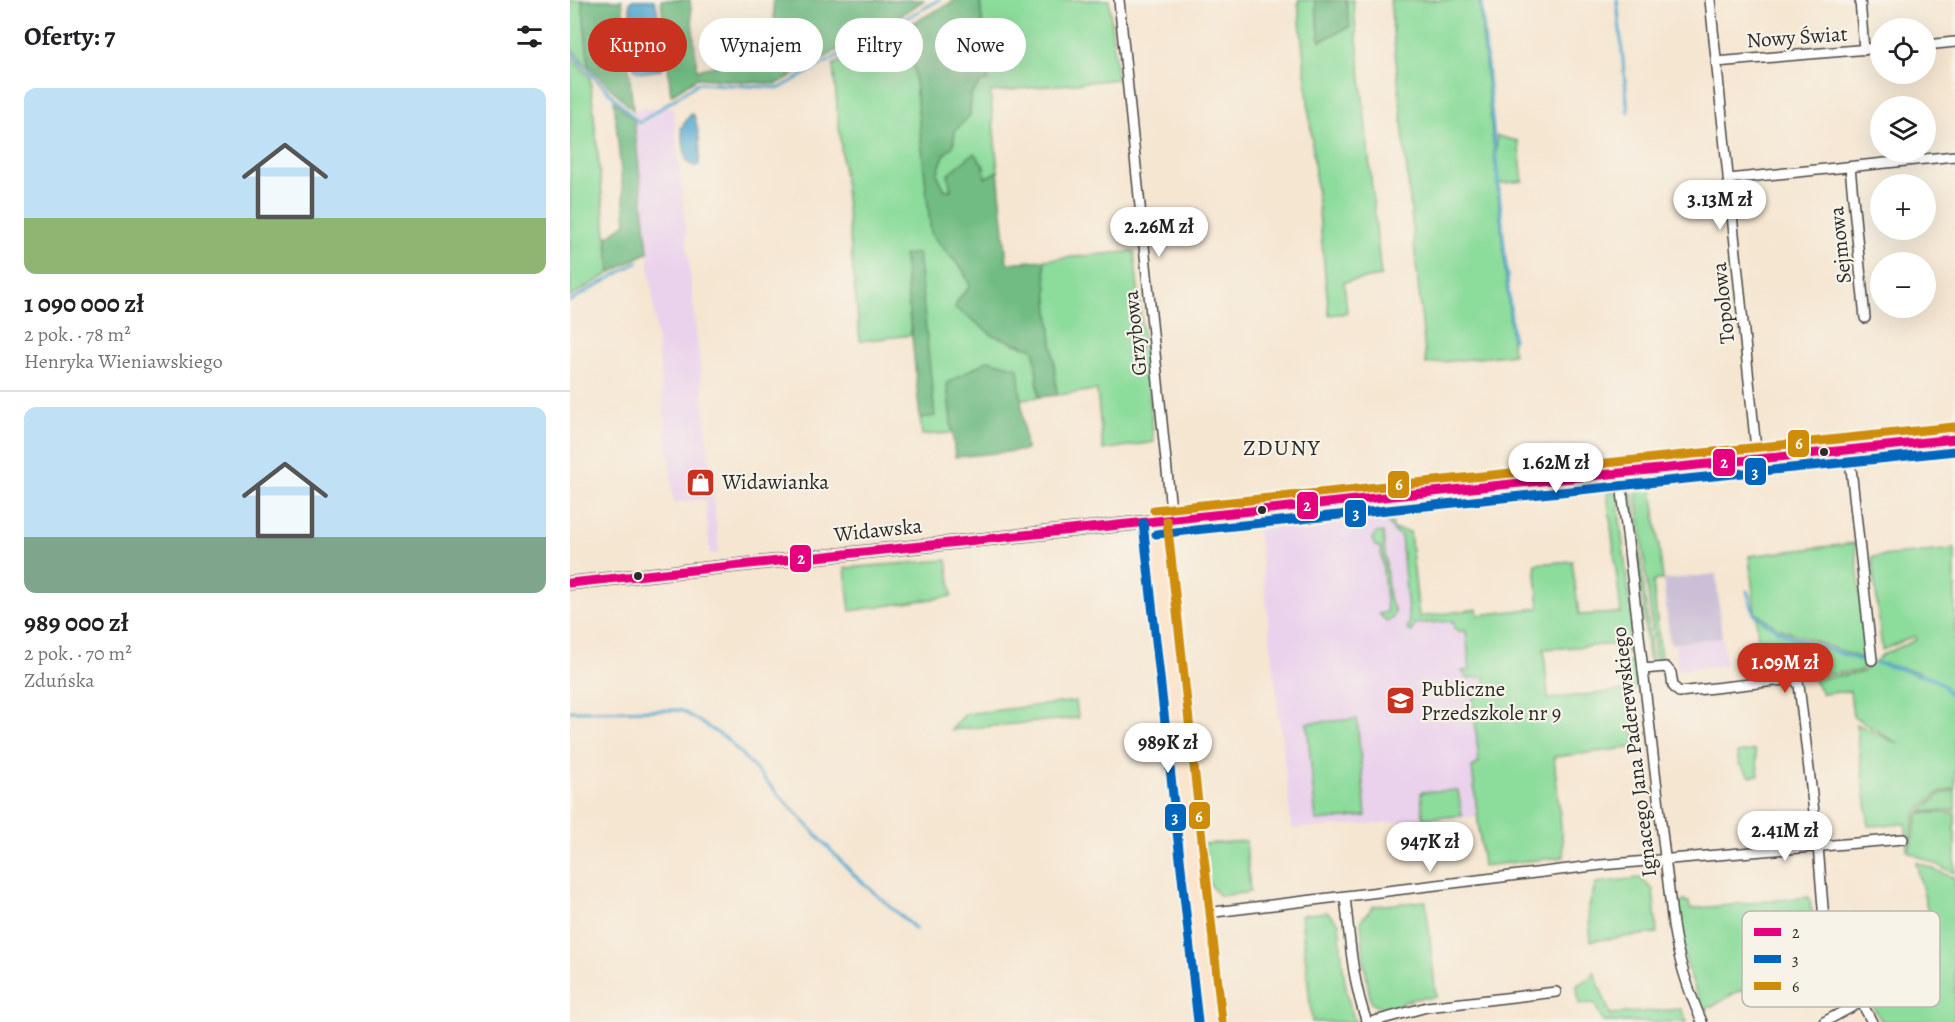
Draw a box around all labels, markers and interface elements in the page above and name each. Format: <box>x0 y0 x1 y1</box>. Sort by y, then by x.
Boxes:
chip: Kupno <box>588 18 687 72</box>
chip: Wynajem <box>699 18 823 72</box>
chip: Filtry <box>835 18 923 72</box>
chip: Nowe <box>935 18 1026 72</box>
map controls <box>1870 18 1936 318</box>
button: locate <box>1870 18 1936 84</box>
text: Oferty: 7 <box>24 19 115 54</box>
street label: Nowy Świat <box>1745 19 1849 54</box>
icon: filters <box>513 20 546 53</box>
button: layers <box>1870 96 1936 162</box>
icon: home <box>231 127 339 235</box>
button: + <box>1870 174 1936 240</box>
pin: 3.13M zł <box>1658 180 1782 231</box>
text: 3.13M zł <box>1687 186 1753 213</box>
street label: Sejmowa <box>1822 205 1858 285</box>
pin: 2.26M zł <box>1097 207 1221 258</box>
text: 2.26M zł <box>1124 213 1194 240</box>
button: − <box>1870 252 1936 318</box>
street label: Topolowa <box>1705 261 1741 345</box>
text: 1 090 000 zł <box>24 286 144 321</box>
street label: Grzybowa <box>1117 289 1153 377</box>
text: 2 pok. · 78 m² <box>24 321 131 348</box>
text: Henryka Wieniawskiego <box>24 348 223 375</box>
line badge: 6 <box>1787 429 1810 458</box>
district label: ZDUNY <box>1243 433 1321 463</box>
text: 6 <box>1795 433 1803 455</box>
pin: 1.62M zł <box>1494 443 1618 494</box>
icon: home <box>231 446 339 554</box>
unlabelled marker <box>1818 446 1830 458</box>
line badge: 2 <box>1712 448 1736 477</box>
text: 1.62M zł <box>1522 449 1590 476</box>
text: 2 <box>1720 452 1728 474</box>
line badge: 3 <box>1744 457 1767 486</box>
text: 3 <box>1752 462 1759 484</box>
shop icon: Widawianka <box>685 466 717 498</box>
place label: Widawianka <box>721 468 829 496</box>
line badge: 6 <box>1387 470 1410 499</box>
text: 6 <box>1395 474 1403 496</box>
line badge: 2 <box>1296 491 1319 520</box>
text: 2 <box>1303 495 1311 517</box>
line badge: 3 <box>1344 499 1367 528</box>
text: 3 <box>1353 503 1360 525</box>
unlabelled marker <box>1256 504 1268 516</box>
street label: Widawska <box>832 511 924 549</box>
line badge: 2 <box>789 544 812 573</box>
text: 2 <box>797 548 805 570</box>
unlabelled marker <box>632 570 644 582</box>
text: 989 000 zł <box>24 605 129 640</box>
street label: Ignacego Jana Paderewskiego <box>1605 625 1663 879</box>
text: 2 pok. · 70 m² <box>24 640 132 667</box>
pin: 1.09M zł <box>1723 643 1847 694</box>
text: 1.09M zł <box>1751 649 1819 676</box>
text: Zduńska <box>24 667 95 694</box>
place label: Publiczne Przedszkole nr 9 <box>1421 675 1561 727</box>
school or university icon: Publiczne Przedszkole nr 9 <box>1384 685 1416 717</box>
pin: 989K zł <box>1113 723 1223 774</box>
text: 989K zł <box>1138 729 1198 756</box>
line badge: 6 <box>1188 801 1211 830</box>
line badge: 3 <box>1164 803 1187 832</box>
text: 6 <box>1195 806 1203 828</box>
text: 3 <box>1172 807 1179 829</box>
pin: 2.41M zł <box>1723 811 1847 862</box>
text: 2.41M zł <box>1751 817 1819 844</box>
pin: 947K zł <box>1375 822 1485 873</box>
text: 947K zł <box>1400 828 1460 855</box>
legend <box>1742 911 1940 1007</box>
text: 2 <box>1792 922 1800 944</box>
text: 3 <box>1792 949 1799 971</box>
text: 6 <box>1792 976 1799 998</box>

